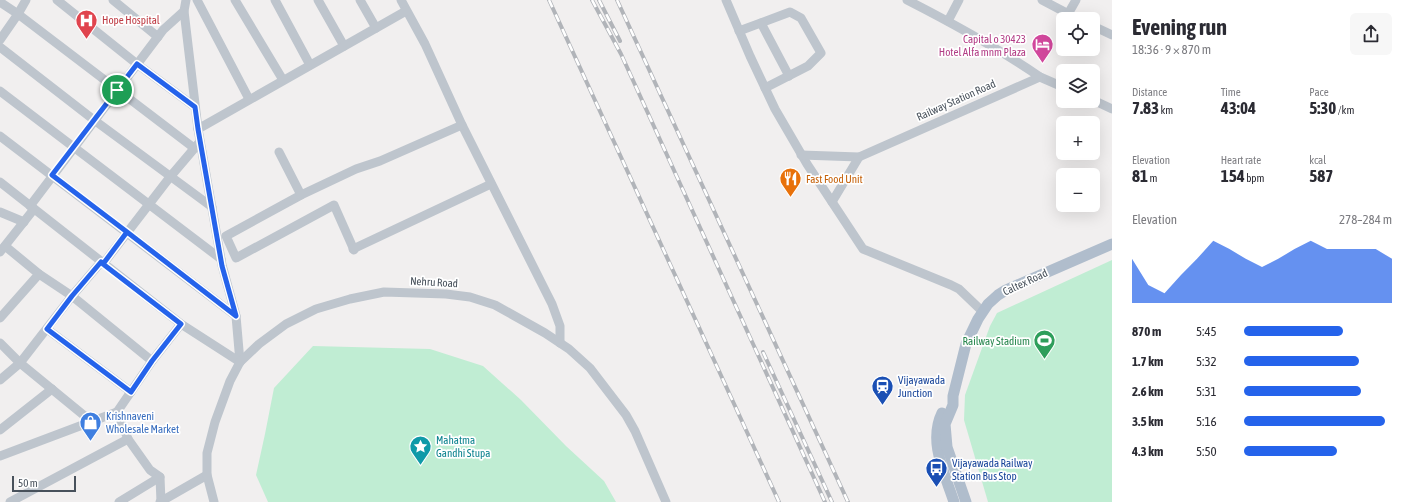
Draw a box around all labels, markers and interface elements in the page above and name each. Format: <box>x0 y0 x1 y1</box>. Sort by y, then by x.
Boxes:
hospital icon: Hope Hospital <box>74 7 100 40</box>
map controls <box>1056 12 1100 212</box>
button: locate <box>1056 12 1100 56</box>
button: share <box>1350 13 1392 55</box>
place label: Hope Hospital <box>102 14 160 26</box>
text: Evening run <box>1132 14 1227 40</box>
hotel icon: Capital o 30423 Hotel Alfa mnm Plaza <box>1029 32 1055 65</box>
place label: Capital o 30423 Hotel Alfa mnm Plaza <box>939 33 1026 58</box>
text: 18:36 · 9 × 870 m <box>1132 42 1211 57</box>
button: layers <box>1056 64 1100 108</box>
pin <box>100 73 134 107</box>
street label: Railway Station Road <box>915 77 997 123</box>
icon: arrive <box>106 79 128 101</box>
text: Distance <box>1132 86 1167 98</box>
text: Time <box>1221 86 1241 98</box>
text: Pace <box>1309 86 1329 98</box>
text: 7.83 <box>1132 98 1159 118</box>
text: 43:04 <box>1221 98 1256 118</box>
text: 5:30 <box>1309 98 1336 118</box>
text: km <box>1159 104 1173 116</box>
text: /km <box>1336 104 1354 116</box>
button: + <box>1056 116 1100 160</box>
text: Elevation <box>1132 154 1170 166</box>
text: Heart rate <box>1221 154 1261 166</box>
text: kcal <box>1309 154 1326 166</box>
restaurant icon: Fast Food Unit <box>778 166 804 199</box>
text: 81 <box>1132 166 1148 186</box>
text: 154 <box>1221 166 1245 186</box>
text: 587 <box>1309 166 1333 186</box>
button: − <box>1056 168 1100 212</box>
text: m <box>1148 172 1157 184</box>
text: bpm <box>1245 172 1265 184</box>
place label: Fast Food Unit <box>806 173 863 185</box>
text: Elevation <box>1132 212 1177 227</box>
text: 278–284 m <box>1339 212 1392 227</box>
street label: Caltex Road <box>1001 266 1049 298</box>
street label: Nehru Road <box>410 275 458 289</box>
text: 870 m <box>1132 324 1161 339</box>
text: 5:45 <box>1196 324 1217 339</box>
sports icon: Railway Stadium <box>1032 328 1058 361</box>
place label: Railway Stadium <box>963 335 1030 347</box>
text: 1.7 km <box>1132 354 1163 369</box>
text: 5:32 <box>1196 354 1217 369</box>
station icon: Vijayawada Junction <box>869 373 895 406</box>
place label: Vijayawada Junction <box>898 374 945 399</box>
text: 2.6 km <box>1132 384 1163 399</box>
text: 5:31 <box>1196 384 1217 399</box>
shop icon: Krishnaveni Wholesale Market <box>77 409 103 442</box>
place label: Krishnaveni Wholesale Market <box>106 410 179 435</box>
text: 3.5 km <box>1132 414 1163 429</box>
text: 5:16 <box>1196 414 1217 429</box>
place icon: Mahatma Gandhi Stupa <box>407 433 433 466</box>
place label: Mahatma Gandhi Stupa <box>436 434 490 459</box>
text: 4.3 km <box>1132 444 1163 459</box>
text: 5:50 <box>1196 444 1217 459</box>
bus stop icon: Vijayawada Railway Station Bus Stop <box>924 456 950 489</box>
place label: Vijayawada Railway Station Bus Stop <box>952 457 1033 482</box>
scale bar <box>12 474 76 493</box>
text: 50 m <box>18 477 38 489</box>

